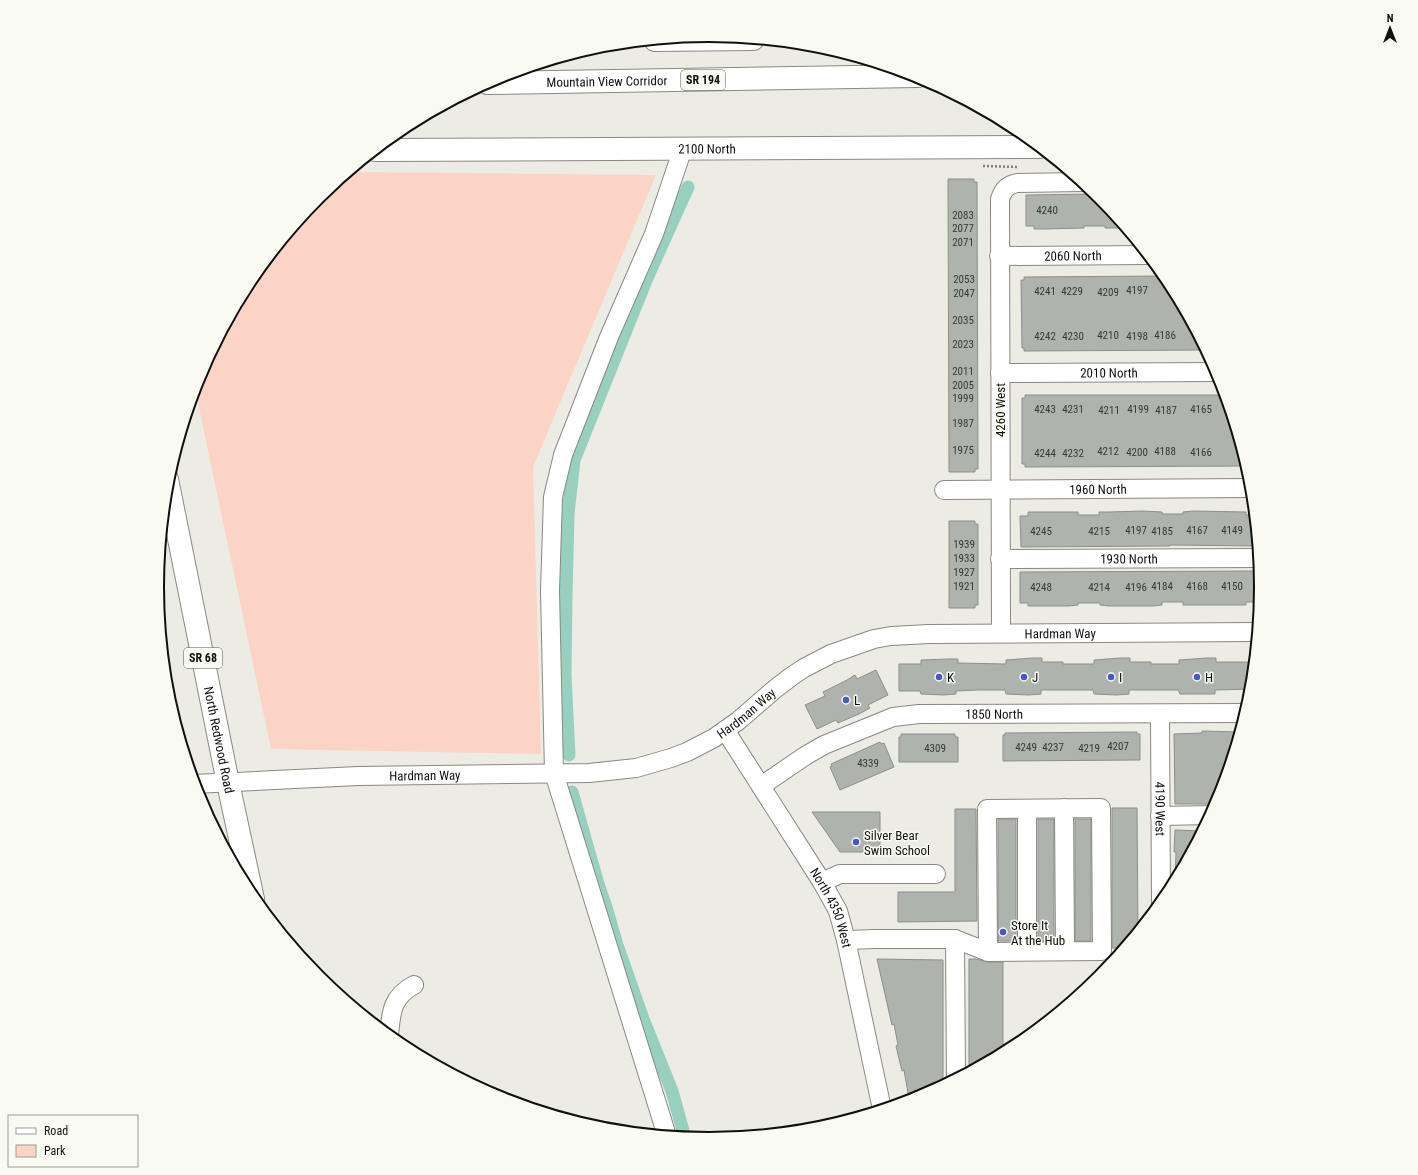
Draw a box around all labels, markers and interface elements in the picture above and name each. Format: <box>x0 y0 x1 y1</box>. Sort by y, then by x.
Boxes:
north arrow <box>1370 8 1410 48</box>
text: N <box>1387 12 1394 25</box>
road number: SR 194 <box>681 70 725 90</box>
street label: Mountain View Corridor <box>546 73 668 90</box>
street label: 2100 North <box>678 141 736 157</box>
house number: 4240 <box>1036 204 1058 217</box>
house number: 2083 <box>952 209 974 222</box>
house number: 2077 <box>952 222 974 235</box>
house number: 2071 <box>952 236 974 249</box>
street label: 2060 North <box>1044 248 1102 264</box>
house number: 2053 <box>953 273 975 286</box>
house number: 4197 <box>1126 284 1148 297</box>
house number: 4241 <box>1034 285 1056 298</box>
house number: 4229 <box>1061 285 1083 298</box>
house number: 4209 <box>1097 286 1119 299</box>
house number: 2047 <box>953 287 975 300</box>
house number: 2035 <box>952 314 974 327</box>
house number: 4210 <box>1097 329 1119 342</box>
house number: 4186 <box>1154 329 1176 342</box>
house number: 4242 <box>1034 330 1056 343</box>
house number: 4230 <box>1062 330 1084 343</box>
house number: 4198 <box>1126 330 1148 343</box>
house number: 2023 <box>952 338 974 351</box>
house number: 2011 <box>952 365 974 378</box>
street label: 2010 North <box>1080 365 1138 381</box>
house number: 2005 <box>952 379 974 392</box>
street label: 4260 West <box>993 383 1008 437</box>
house number: 1999 <box>952 392 974 405</box>
house number: 4243 <box>1034 403 1056 416</box>
house number: 4231 <box>1062 403 1084 416</box>
house number: 4199 <box>1127 403 1149 416</box>
house number: 4165 <box>1190 403 1212 416</box>
house number: 4211 <box>1098 404 1120 417</box>
house number: 4187 <box>1155 404 1177 417</box>
house number: 1987 <box>952 417 974 430</box>
house number: 1975 <box>952 444 974 457</box>
house number: 4212 <box>1097 445 1119 458</box>
house number: 4188 <box>1154 445 1176 458</box>
house number: 4200 <box>1126 446 1148 459</box>
house number: 4166 <box>1190 446 1212 459</box>
house number: 4244 <box>1034 447 1056 460</box>
house number: 4232 <box>1062 447 1084 460</box>
street label: 1960 North <box>1069 482 1127 497</box>
house number: 4197 <box>1125 524 1147 537</box>
house number: 4167 <box>1186 524 1208 537</box>
house number: 4149 <box>1221 524 1243 537</box>
house number: 4245 <box>1030 525 1052 538</box>
house number: 4215 <box>1088 525 1110 538</box>
house number: 4185 <box>1151 525 1173 538</box>
house number: 1939 <box>953 538 975 551</box>
street label: 1930 North <box>1100 551 1158 567</box>
house number: 1933 <box>953 552 975 565</box>
house number: 1927 <box>953 566 975 579</box>
house number: 1921 <box>953 580 975 593</box>
house number: 4184 <box>1151 580 1173 593</box>
house number: 4168 <box>1186 580 1208 593</box>
house number: 4150 <box>1221 580 1243 593</box>
house number: 4248 <box>1030 581 1052 594</box>
house number: 4214 <box>1088 581 1110 594</box>
house number: 4196 <box>1125 581 1147 594</box>
street label: Hardman Way <box>1025 626 1096 641</box>
road number: SR 68 <box>184 648 222 668</box>
place label: K <box>947 670 955 685</box>
place label: J <box>1032 670 1038 685</box>
place label: I <box>1119 670 1122 685</box>
place label: H <box>1205 670 1213 685</box>
marker: K <box>934 672 944 682</box>
marker: J <box>1019 672 1029 682</box>
marker: I <box>1106 672 1116 682</box>
marker: H <box>1192 672 1202 682</box>
street label: North Redwood Road <box>201 685 237 795</box>
street label: Hardman Way <box>714 685 779 742</box>
place label: L <box>854 693 860 708</box>
marker: L <box>841 695 851 705</box>
street label: 1850 North <box>965 707 1023 722</box>
house number: 4207 <box>1107 740 1129 753</box>
house number: 4249 <box>1015 741 1037 754</box>
house number: 4237 <box>1042 741 1064 754</box>
house number: 4309 <box>924 742 946 755</box>
house number: 4219 <box>1078 742 1100 755</box>
house number: 4339 <box>857 757 879 770</box>
street label: Hardman Way <box>389 768 461 784</box>
street label: 4190 West <box>1152 782 1168 836</box>
place label: Silver Bear Swim School <box>864 828 930 858</box>
marker: Silver Bear Swim School <box>851 837 861 847</box>
street label: North 4350 West <box>807 865 854 949</box>
place label: Store It At the Hub <box>1011 918 1065 948</box>
marker: Store It At the Hub <box>998 927 1008 937</box>
legend <box>8 1115 138 1167</box>
text: Road <box>44 1124 68 1138</box>
text: Park <box>44 1144 66 1158</box>

